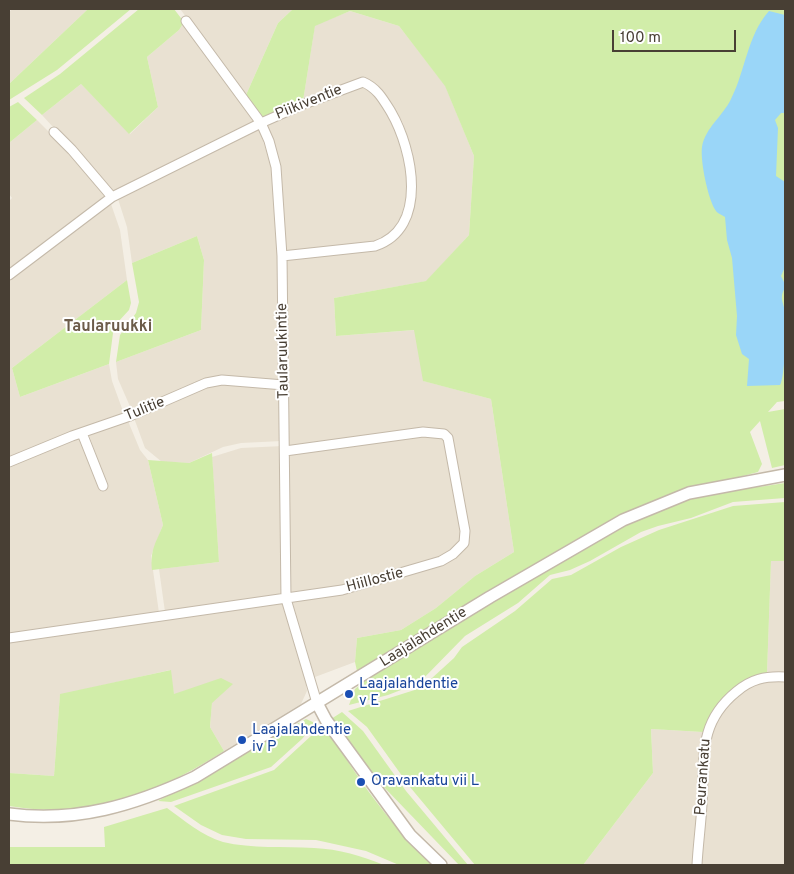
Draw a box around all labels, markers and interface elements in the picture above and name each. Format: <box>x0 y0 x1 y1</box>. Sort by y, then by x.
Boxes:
scale bar <box>614 20 738 52</box>
text: 100 m <box>620 29 661 48</box>
street label: Piikiventie <box>273 82 345 124</box>
street label: Taularuukintie <box>274 303 294 399</box>
district label: Taularuukki <box>64 318 152 338</box>
street label: Tulitie <box>122 394 168 426</box>
street label: Hiillostie <box>344 565 406 597</box>
street label: Laajalahdentie <box>377 604 471 672</box>
place label: Laajalahdentie v E <box>359 676 458 711</box>
marker: Laajalahdentie v E <box>343 688 355 700</box>
place label: Laajalahdentie iv P <box>252 722 351 757</box>
marker: Laajalahdentie iv P <box>236 734 248 746</box>
street label: Peurankatu <box>692 738 716 816</box>
place label: Oravankatu vii L <box>371 773 479 791</box>
marker: Oravankatu vii L <box>355 776 367 788</box>

